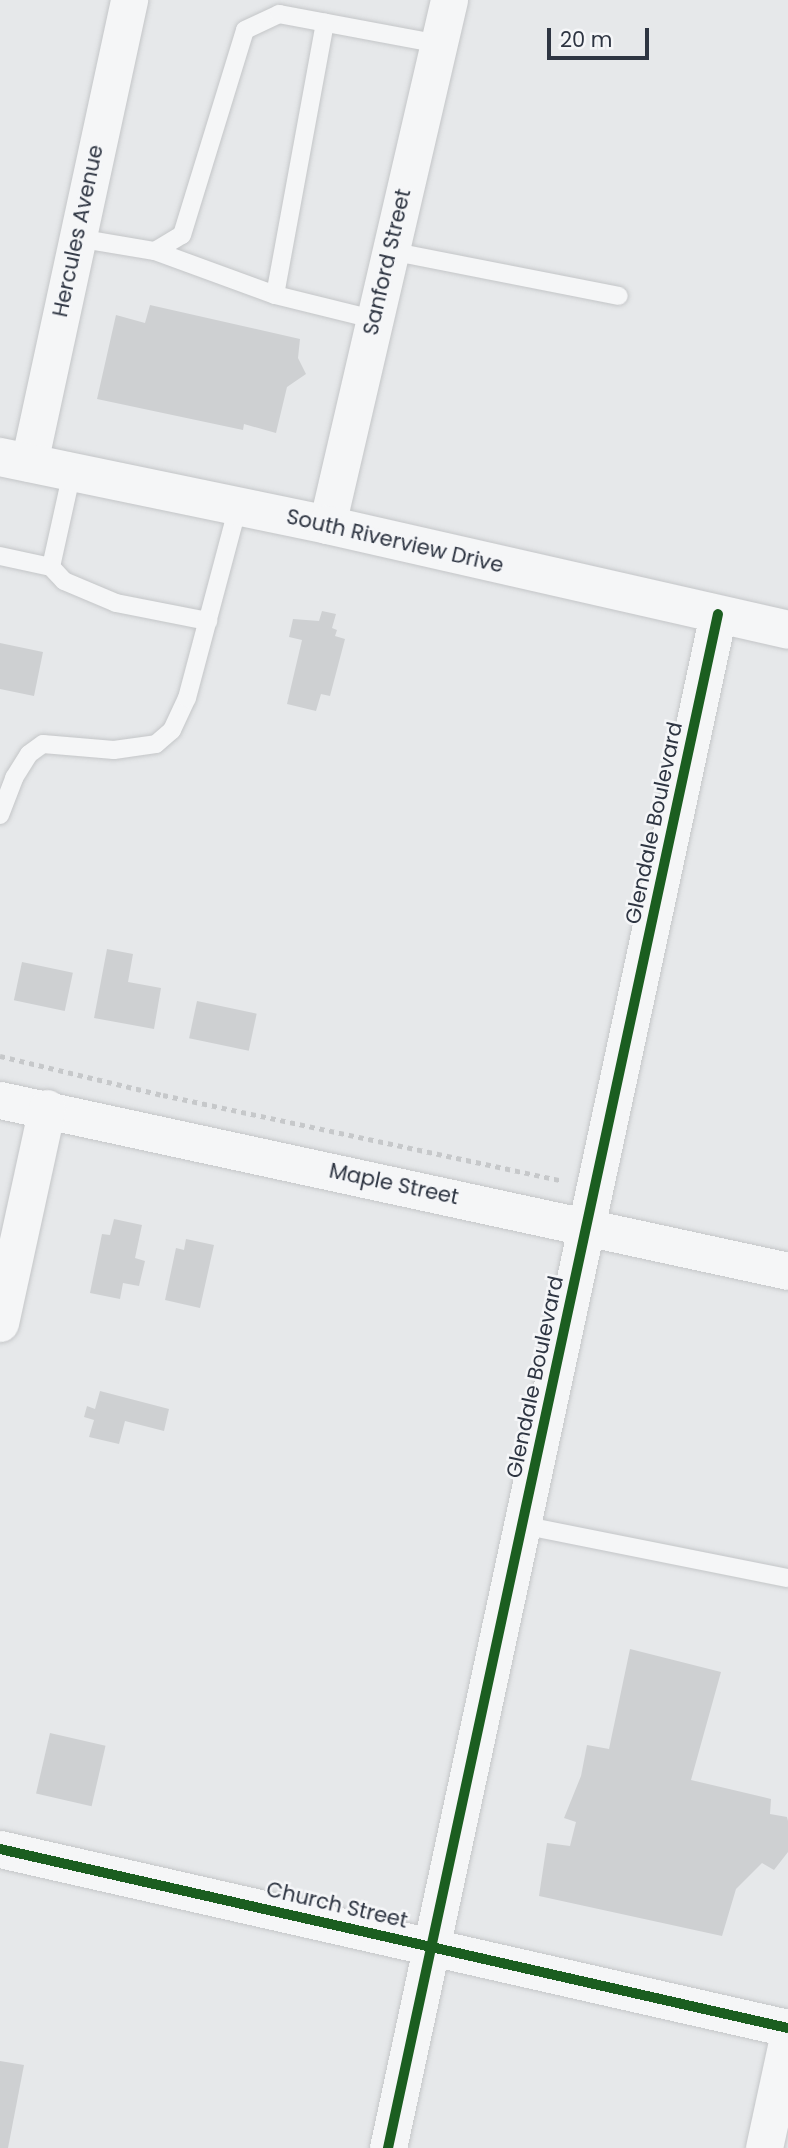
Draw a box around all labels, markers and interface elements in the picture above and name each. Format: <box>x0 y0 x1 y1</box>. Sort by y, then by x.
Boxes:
scale bar <box>550 14 652 58</box>
text: 20 m <box>560 25 613 54</box>
street label: Hercules Avenue <box>47 143 109 319</box>
street label: Sanford Street <box>358 186 416 338</box>
street label: South Riverview Drive <box>284 504 506 578</box>
street label: Glendale Boulevard <box>620 720 688 926</box>
street label: Maple Street <box>327 1158 461 1210</box>
street label: Glendale Boulevard <box>501 1274 569 1480</box>
street label: Church Street <box>264 1877 410 1933</box>

